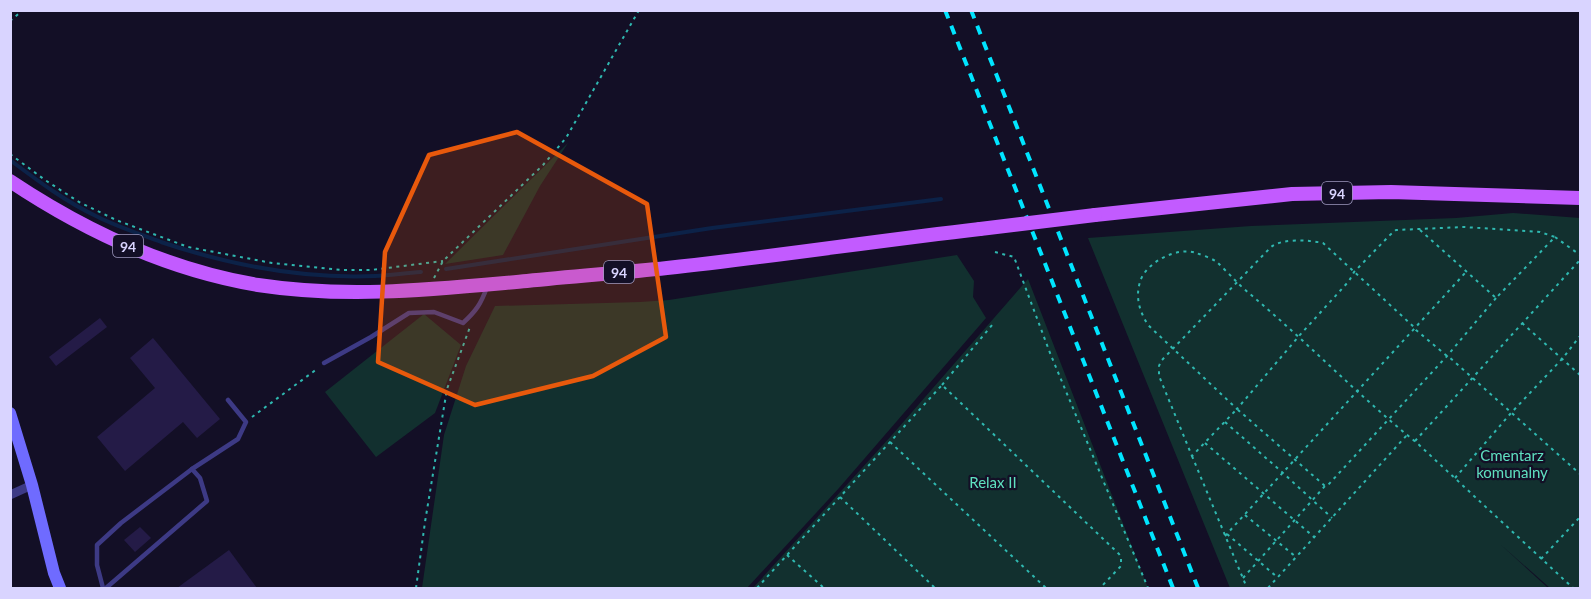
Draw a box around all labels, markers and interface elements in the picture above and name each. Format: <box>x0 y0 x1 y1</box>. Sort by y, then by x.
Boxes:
road number: 94 <box>1322 182 1352 204</box>
road number: 94 <box>113 235 143 257</box>
road number: 94 <box>604 261 634 283</box>
park label: Cmentarz komunalny <box>1476 446 1548 481</box>
park label: Relax II <box>969 473 1017 491</box>

